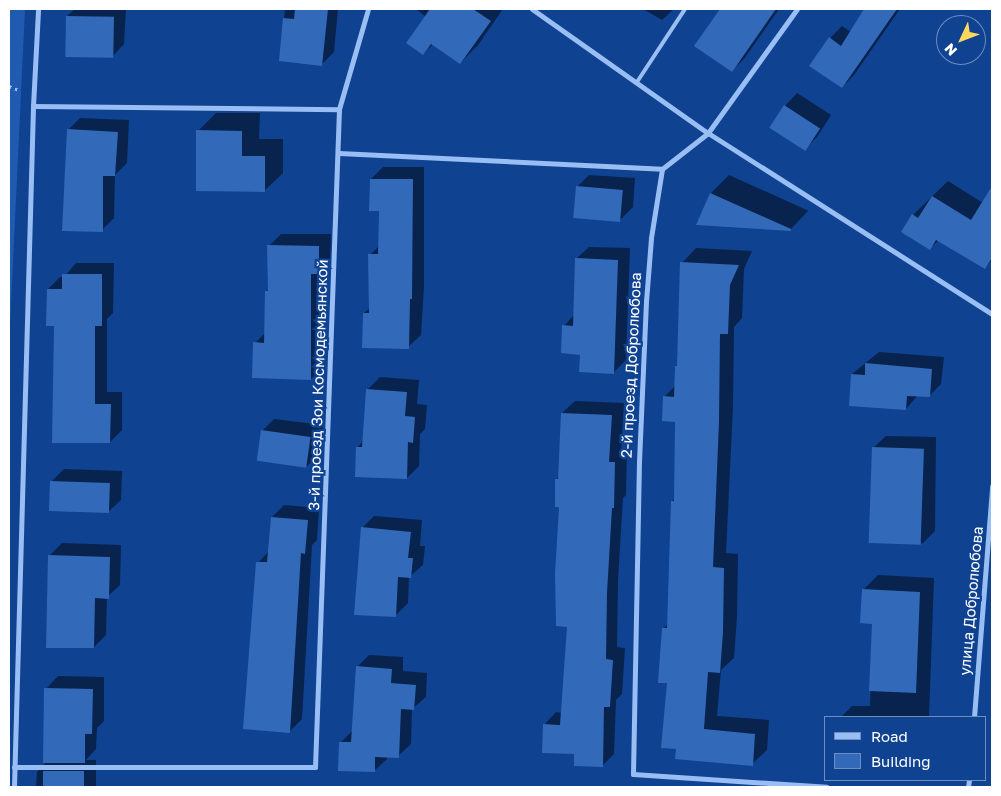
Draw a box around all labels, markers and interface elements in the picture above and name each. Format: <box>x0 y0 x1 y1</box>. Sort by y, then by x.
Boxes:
north arrow <box>936 15 986 65</box>
text: N <box>941 40 960 60</box>
street label: 3-й проезд Зои Космодемьянской <box>305 259 331 511</box>
street label: 2-й проезд Добролюбова <box>617 272 645 458</box>
street label: улица Добролюбова <box>956 526 986 676</box>
legend <box>824 716 986 781</box>
text: Road <box>871 727 908 745</box>
text: Building <box>871 752 931 770</box>

